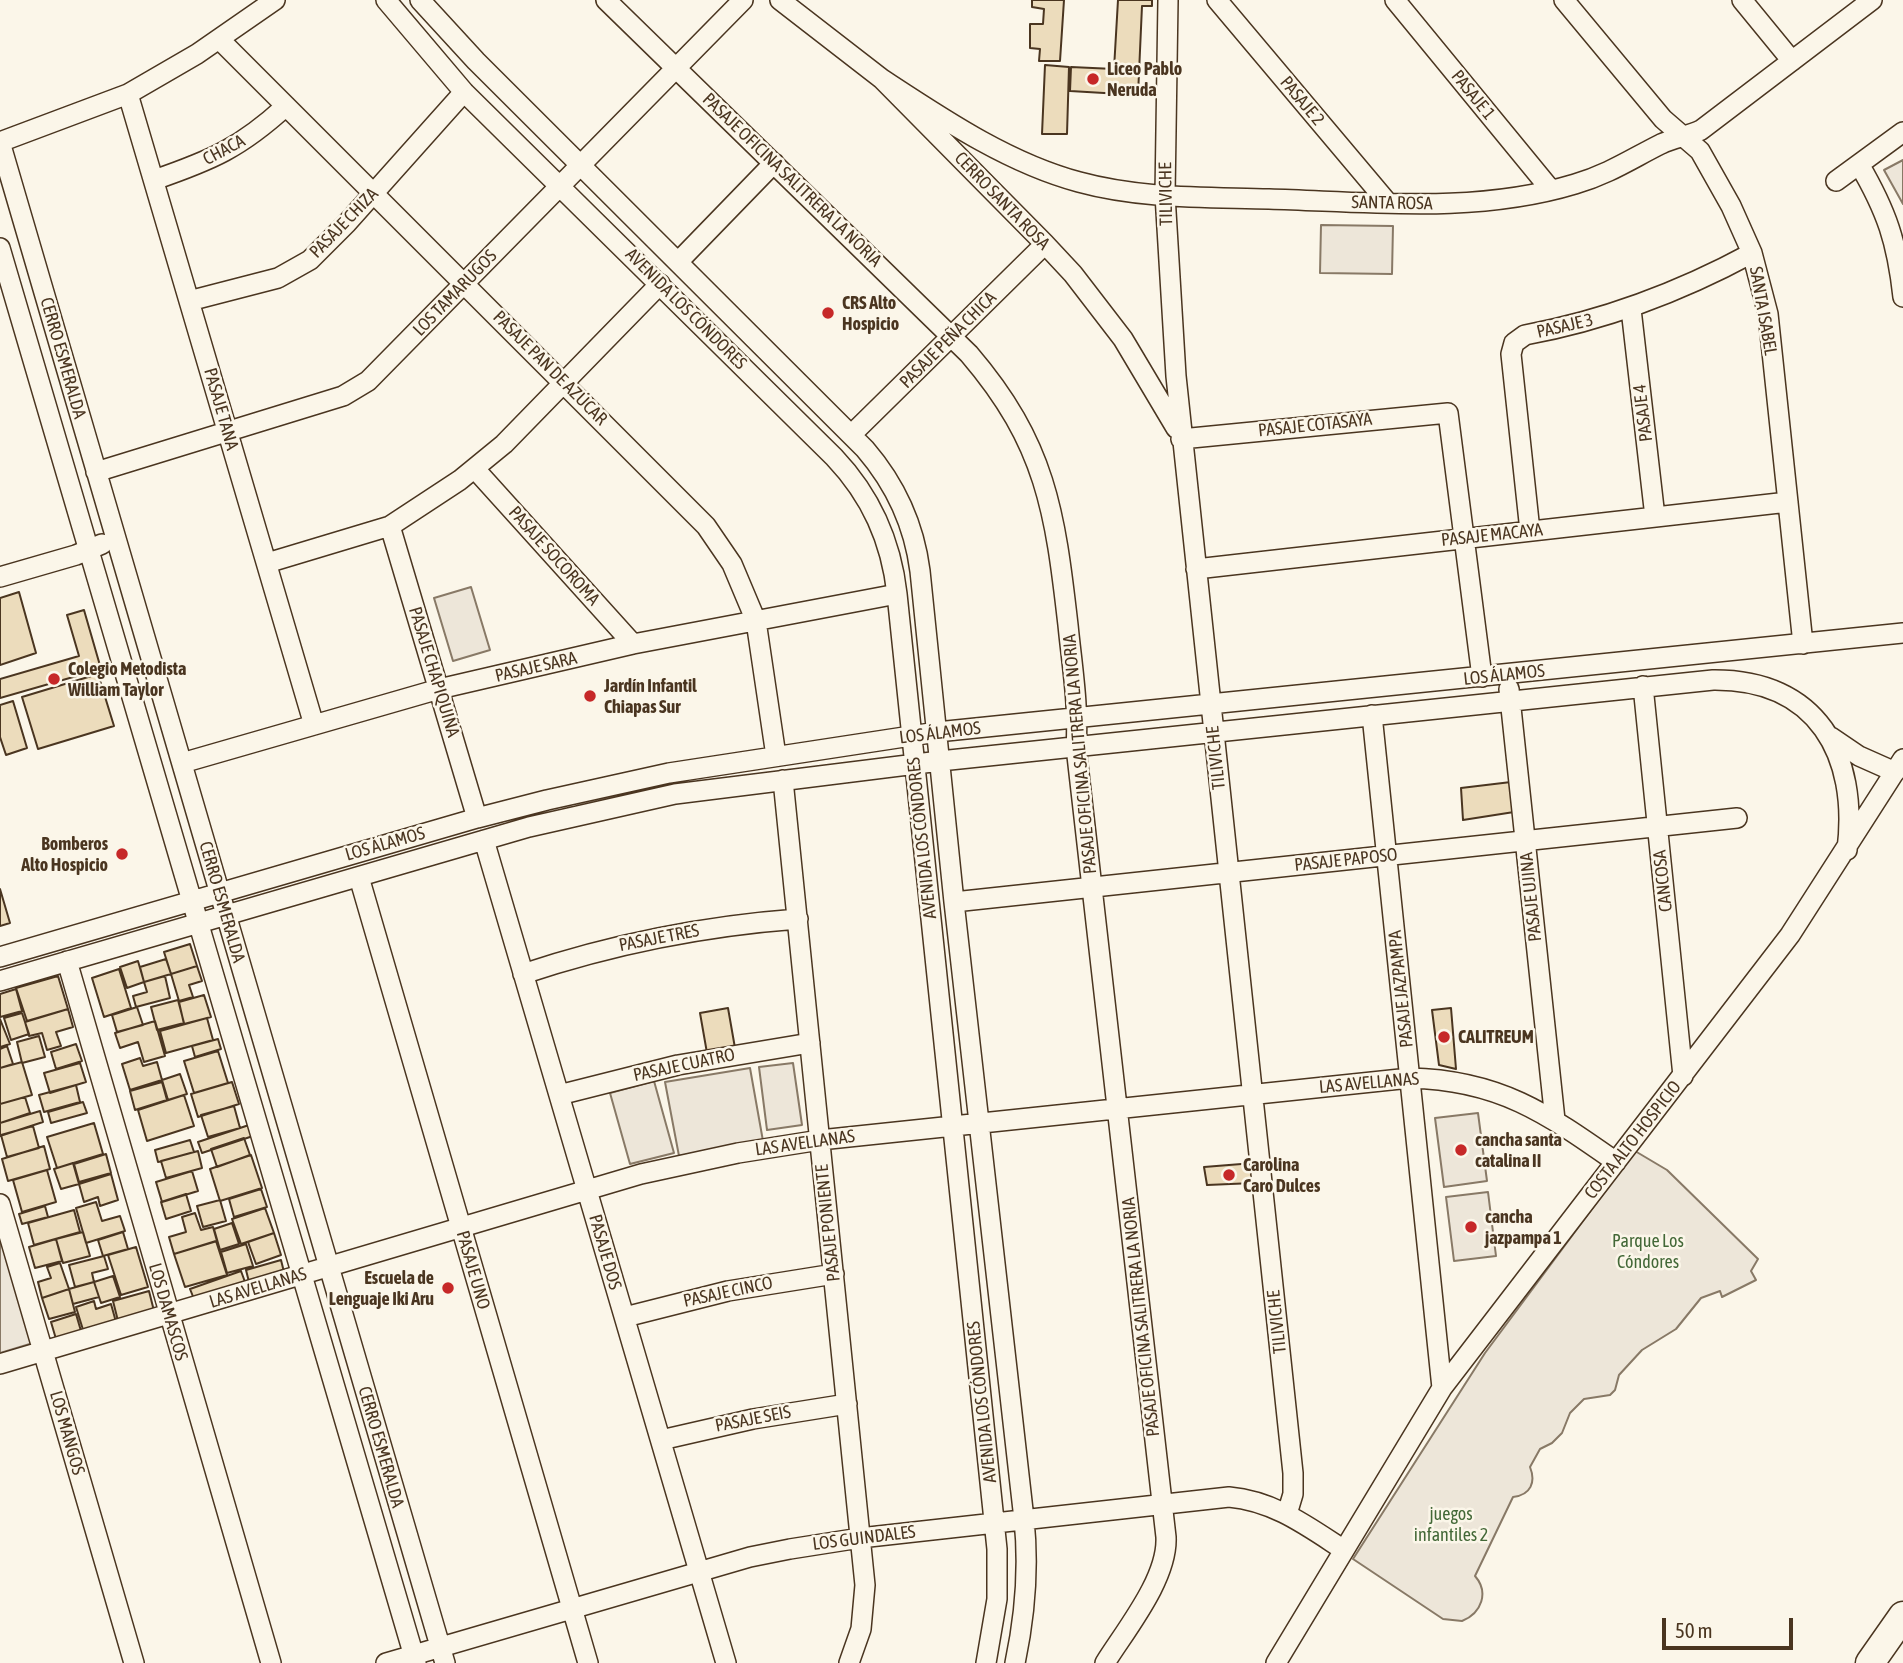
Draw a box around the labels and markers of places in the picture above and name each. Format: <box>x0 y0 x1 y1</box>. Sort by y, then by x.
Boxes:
place label: Liceo Pablo Neruda <box>1107 58 1182 100</box>
marker: Liceo Pablo Neruda <box>1085 71 1101 87</box>
place label: CRS Alto Hospicio <box>842 292 899 334</box>
marker: CRS Alto Hospicio <box>820 305 836 321</box>
place label: Colegio Metodista William Taylor <box>68 658 186 700</box>
marker: Colegio Metodista William Taylor <box>46 671 62 687</box>
place label: Jardín Infantil Chiapas Sur <box>604 675 697 718</box>
marker: Jardín Infantil Chiapas Sur <box>582 688 598 704</box>
place label: Bomberos Alto Hospicio <box>21 833 108 876</box>
marker: Bomberos Alto Hospicio <box>114 846 130 862</box>
place label: CALITREUM <box>1458 1026 1534 1048</box>
marker: CALITREUM <box>1436 1029 1452 1045</box>
place label: cancha santa catalina II <box>1475 1129 1562 1172</box>
marker: cancha santa catalina II <box>1453 1142 1469 1158</box>
place label: Carolina Caro Dulces <box>1243 1154 1320 1196</box>
marker: Carolina Caro Dulces <box>1221 1167 1237 1183</box>
place label: cancha jazpampa 1 <box>1485 1206 1562 1248</box>
marker: cancha jazpampa 1 <box>1463 1219 1479 1235</box>
place label: Escuela de Lenguaje Iki Aru <box>329 1267 434 1310</box>
marker: Escuela de Lenguaje Iki Aru <box>440 1280 456 1296</box>

